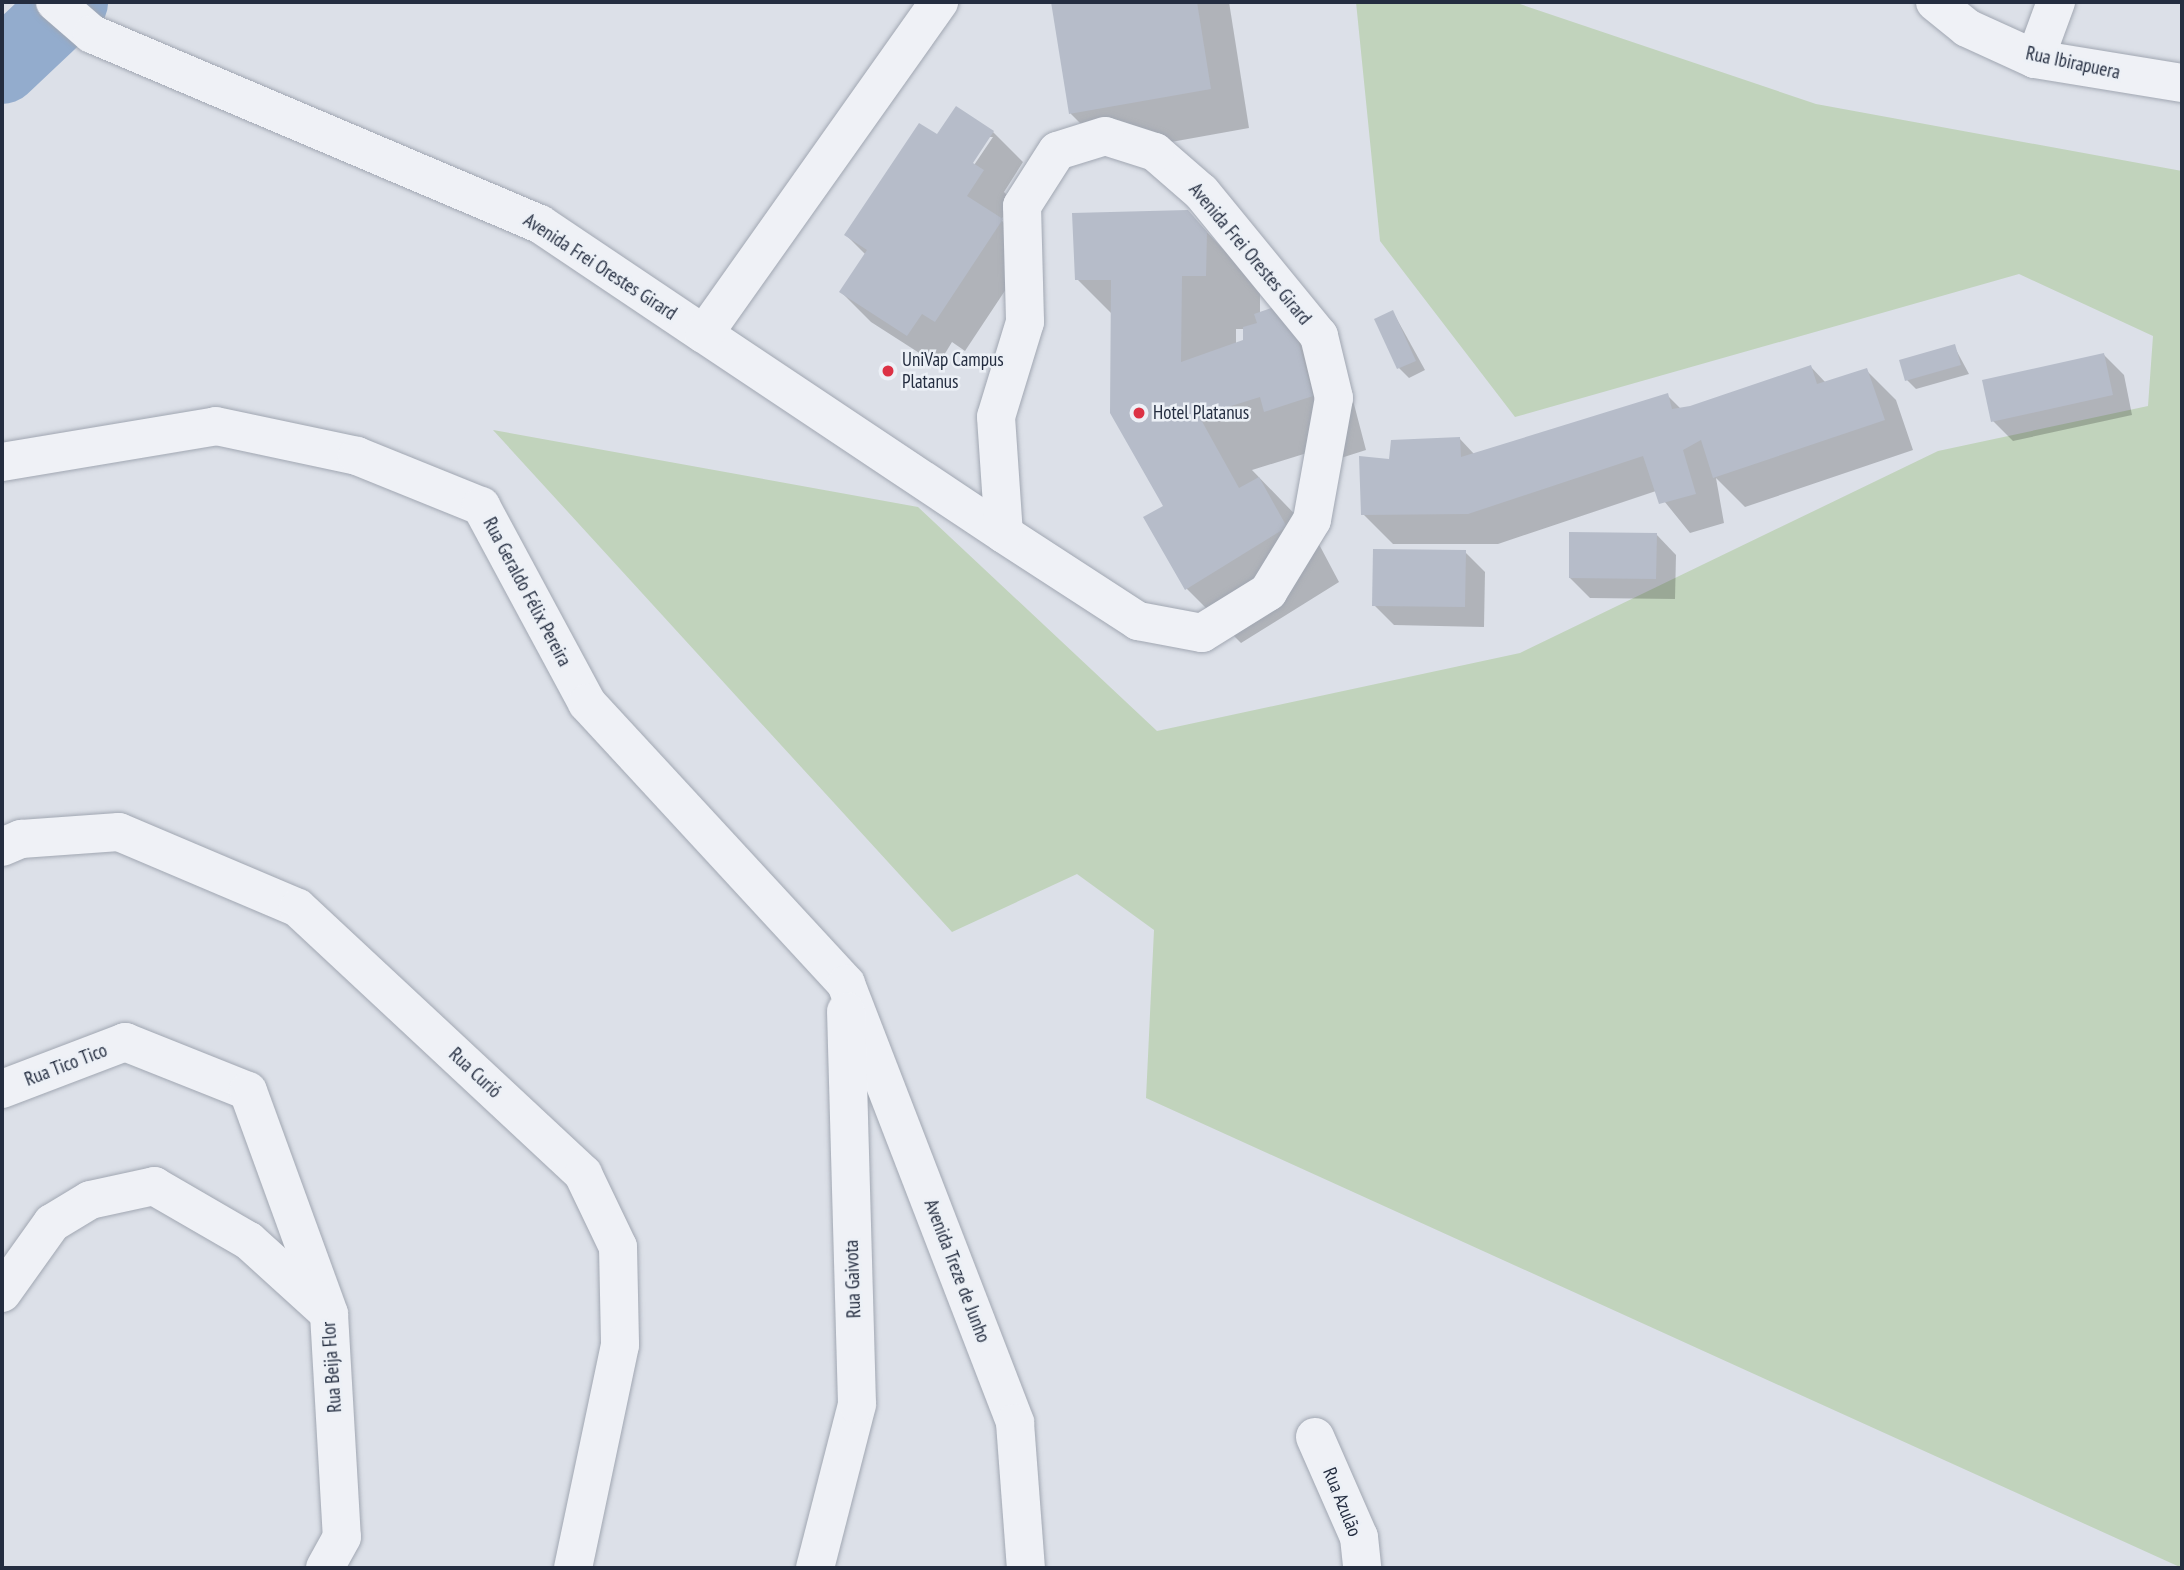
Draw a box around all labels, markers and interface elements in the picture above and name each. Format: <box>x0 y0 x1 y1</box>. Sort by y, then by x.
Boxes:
street label: Rua Ibirapuera <box>2024 42 2122 84</box>
street label: Avenida Frei Orestes Girard <box>1184 179 1316 329</box>
street label: Avenida Frei Orestes Girard <box>519 209 681 325</box>
place label: UniVap Campus Platanus <box>902 349 1004 393</box>
marker: UniVap Campus Platanus <box>880 363 896 379</box>
place label: Hotel Platanus <box>1153 402 1249 424</box>
marker: Hotel Platanus <box>1131 405 1147 421</box>
street label: Rua Geraldo Félix Pereira <box>478 513 576 671</box>
street label: Rua Tico Tico <box>21 1039 111 1091</box>
street label: Rua Curió <box>444 1043 506 1103</box>
street label: Avenida Treze de Junho <box>919 1196 995 1346</box>
street label: Rua Gaivota <box>840 1239 866 1319</box>
street label: Rua Beija Flor <box>317 1321 347 1413</box>
street label: Rua Azulão <box>1318 1464 1366 1540</box>

